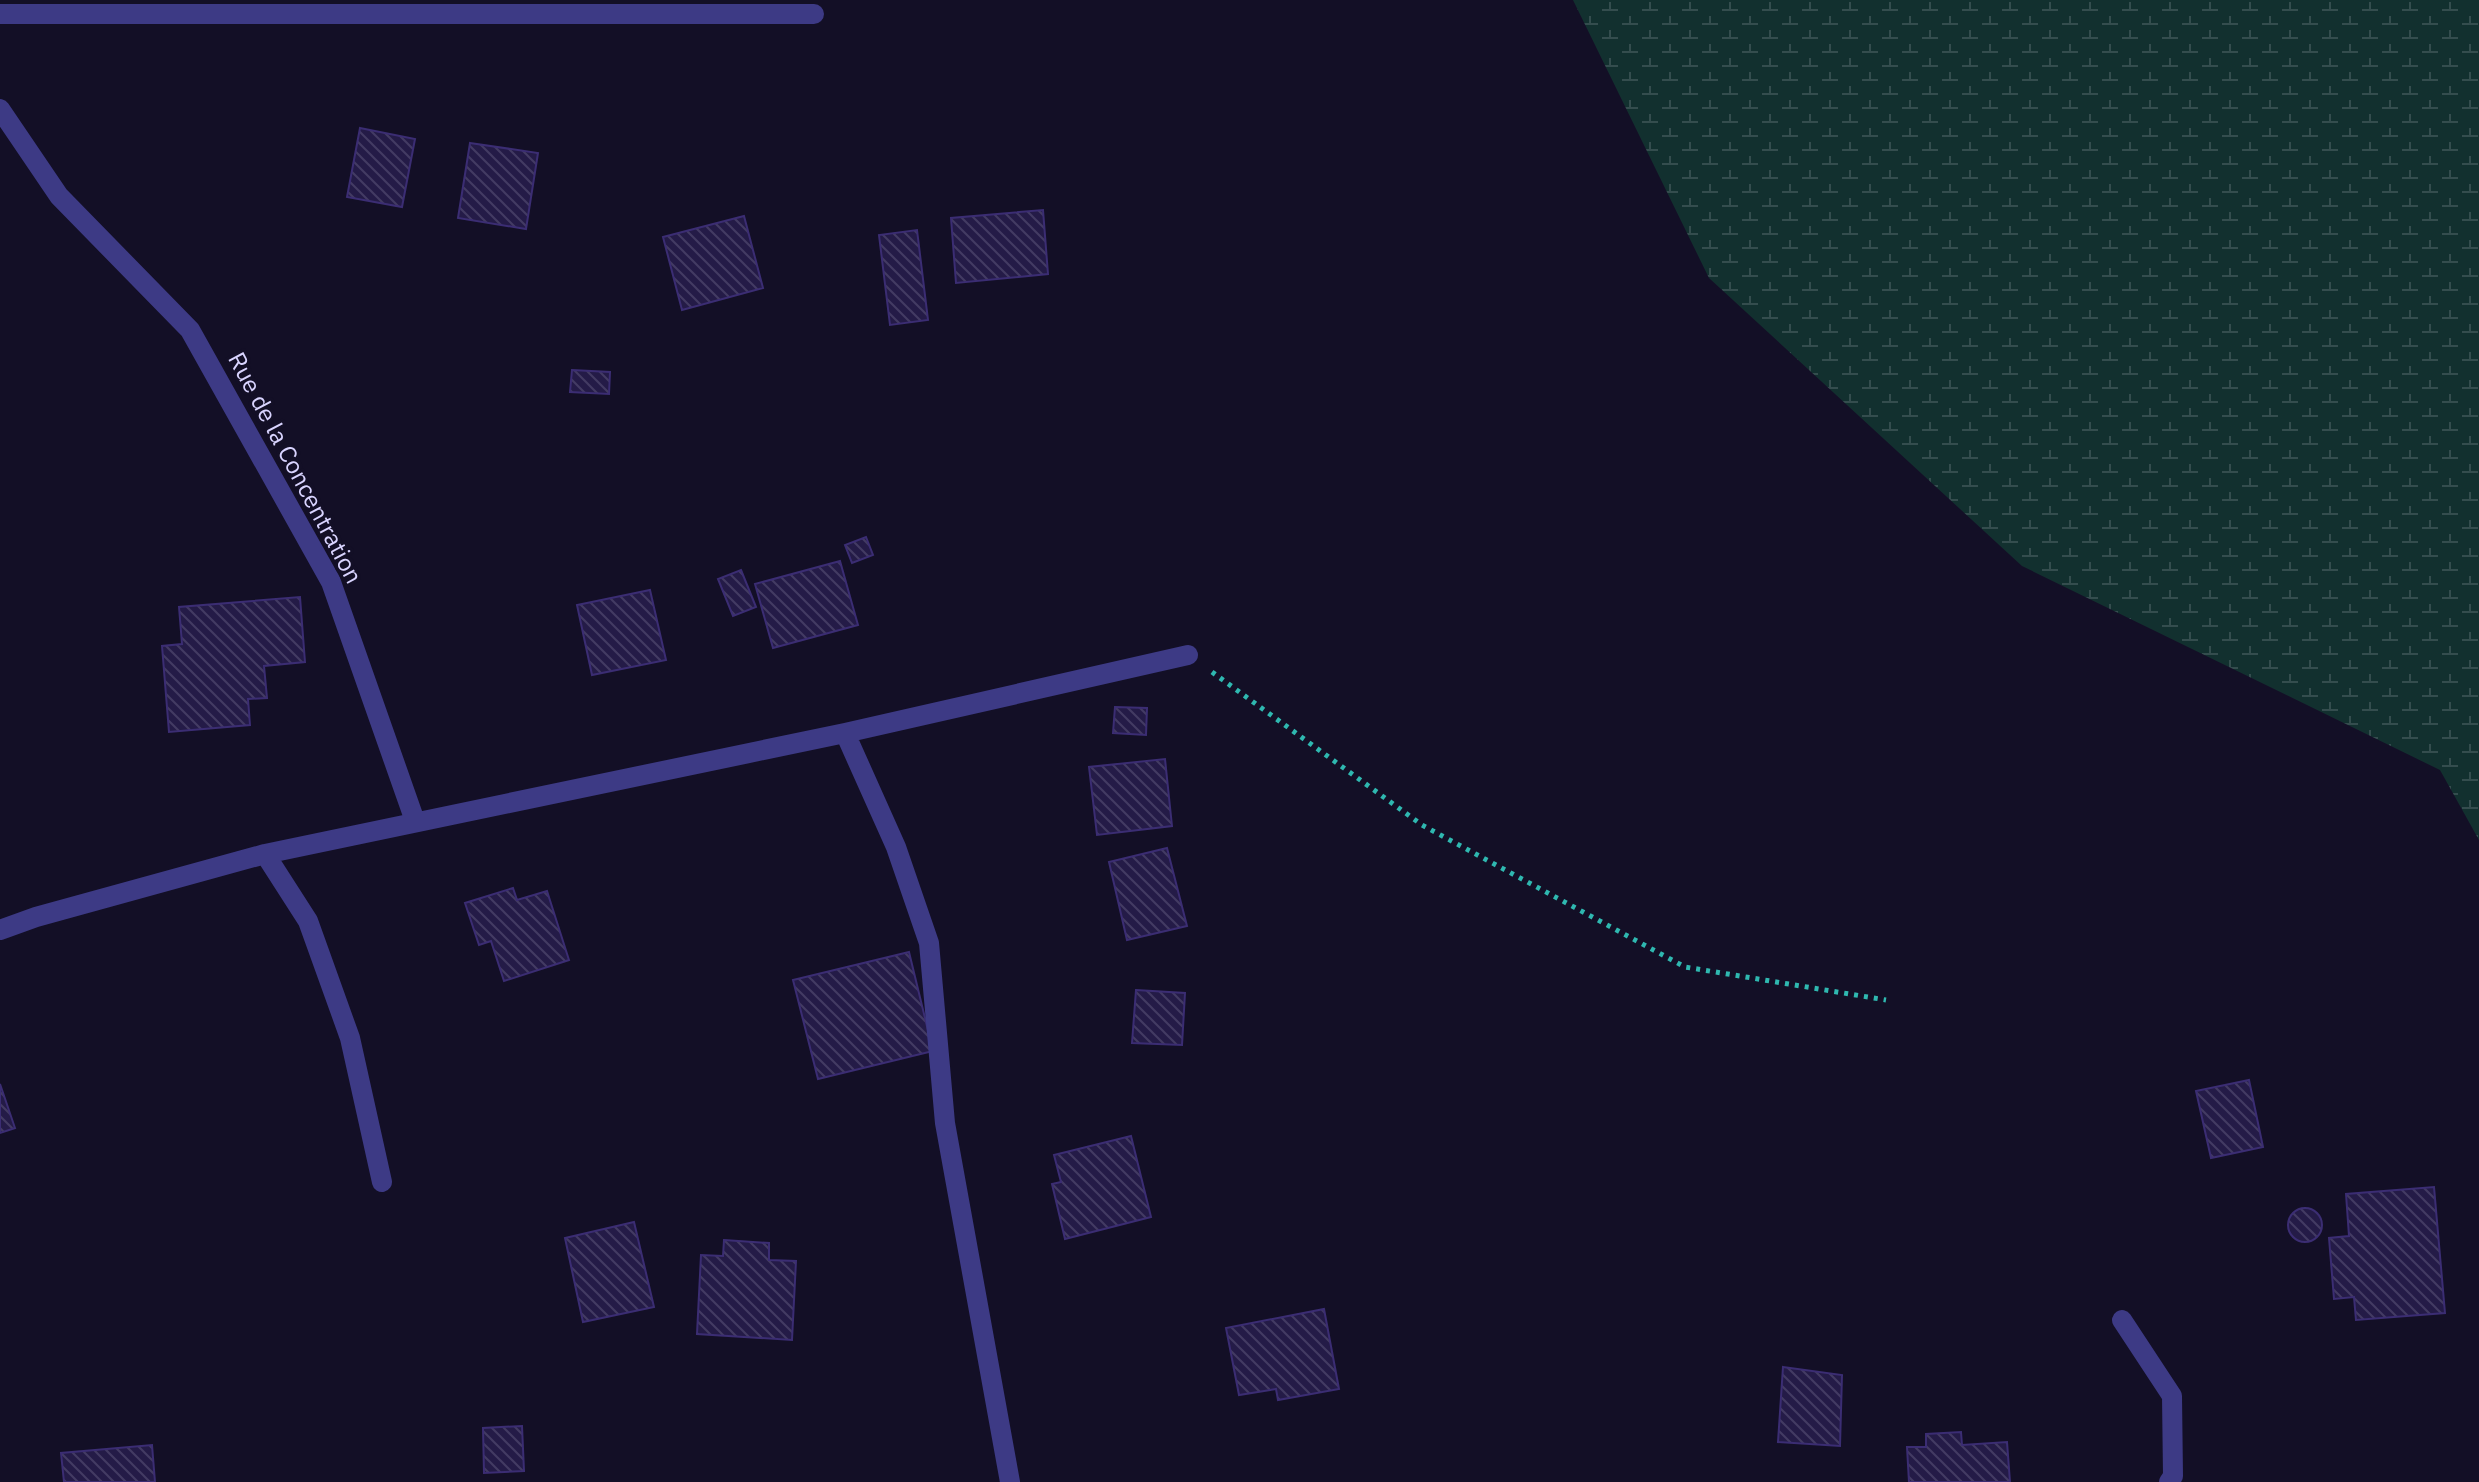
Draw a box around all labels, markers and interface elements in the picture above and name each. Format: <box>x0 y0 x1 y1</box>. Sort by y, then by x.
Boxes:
street label: Rue de la Concentration <box>221 346 371 589</box>

